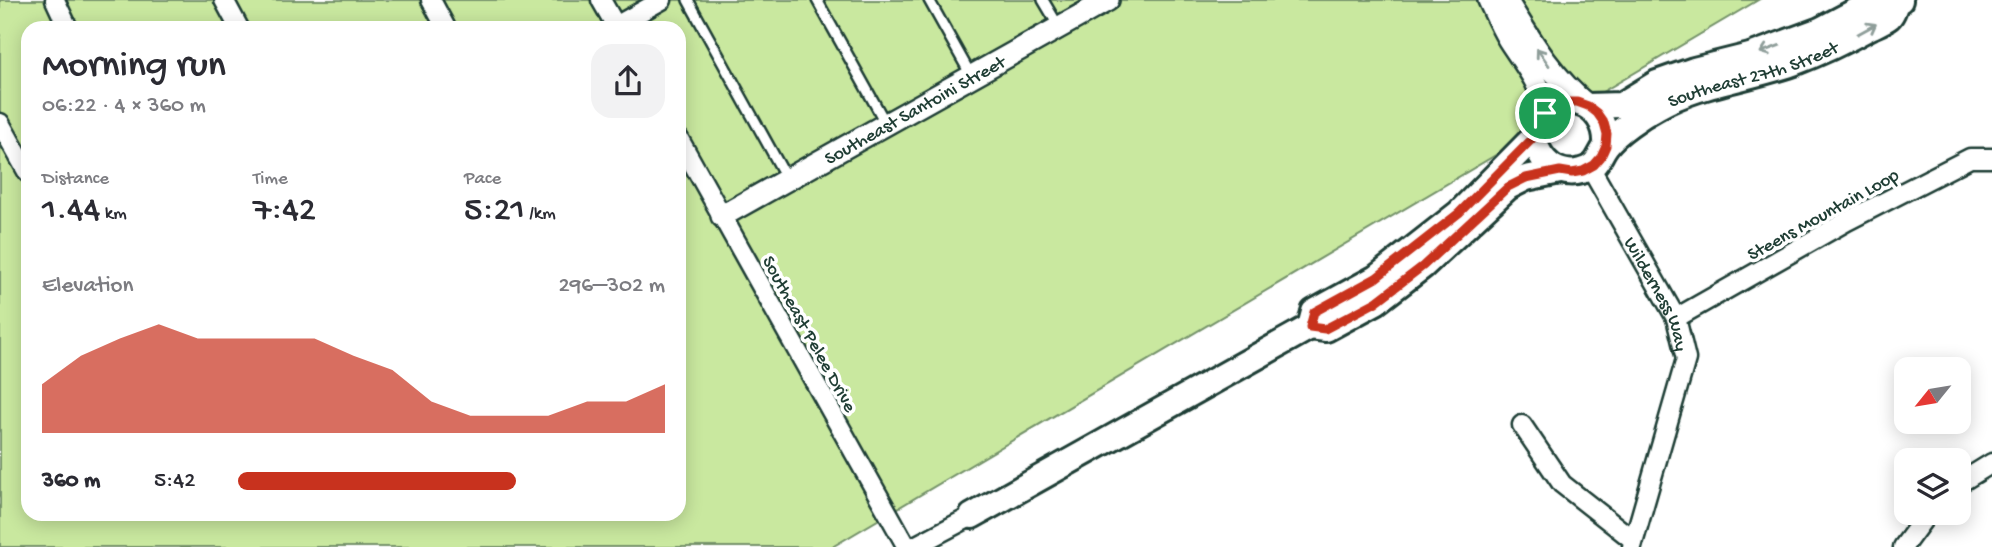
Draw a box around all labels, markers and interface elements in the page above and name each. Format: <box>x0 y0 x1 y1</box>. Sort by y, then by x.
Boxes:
one-way arrow <box>1856 22 1876 36</box>
street label: Southeast 27th Street <box>1665 36 1845 115</box>
one-way arrow <box>1760 43 1782 56</box>
button: share <box>591 44 665 118</box>
text: Morning run <box>42 45 226 89</box>
one-way arrow <box>1535 48 1550 67</box>
street label: Southeast Santoini Street <box>821 51 1012 171</box>
pin <box>1515 83 1575 143</box>
text: 06:22 · 4 × 360 m <box>42 93 206 120</box>
icon: arrive <box>1526 94 1564 132</box>
street label: Steens Mountain Loop <box>1744 165 1904 267</box>
text: Distance <box>42 168 109 191</box>
text: Time <box>253 168 288 191</box>
text: Pace <box>464 168 501 191</box>
text: 1.44 <box>42 191 100 232</box>
text: 7:42 <box>253 191 316 232</box>
text: 5:21 <box>464 191 525 232</box>
text: km <box>100 203 127 226</box>
text: /km <box>525 203 556 226</box>
street label: Wilderness Way <box>1617 234 1692 354</box>
street label: Southeast Pelee Drive <box>755 253 861 417</box>
text: Elevation <box>42 273 133 300</box>
text: 296–302 m <box>558 273 665 300</box>
north arrow <box>1894 357 1970 434</box>
map controls <box>1894 357 1971 525</box>
button: layers <box>1894 448 1971 525</box>
text: 360 m <box>42 468 100 495</box>
text: 5:42 <box>154 468 195 495</box>

